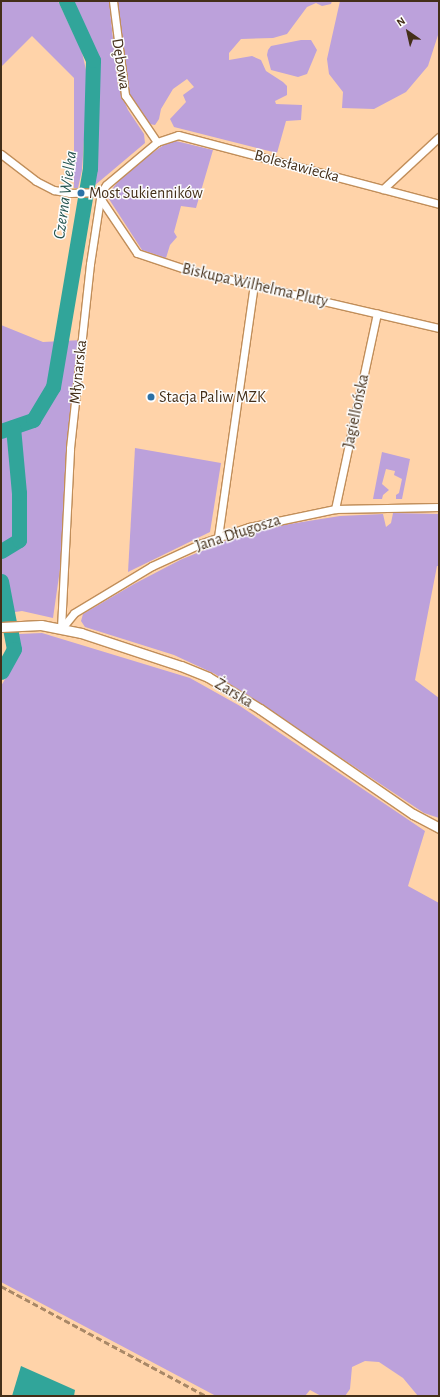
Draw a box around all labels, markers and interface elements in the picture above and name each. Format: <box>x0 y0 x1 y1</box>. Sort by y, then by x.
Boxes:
north arrow <box>388 12 428 52</box>
text: N <box>395 15 407 28</box>
street label: Dębowa <box>107 37 135 91</box>
street label: Bolesławiecka <box>252 145 342 187</box>
water label: Czerna Wielka <box>49 150 81 240</box>
place label: Most Sukienników <box>89 183 203 203</box>
marker: Most Sukienników <box>76 188 86 198</box>
street label: Biskupa Wilhelma Pluty <box>180 259 330 311</box>
street label: Młynarska <box>65 339 91 405</box>
street label: Jagiellońska <box>339 372 373 450</box>
place label: Stacja Paliw MZK <box>159 387 266 407</box>
marker: Stacja Paliw MZK <box>146 392 156 402</box>
street label: Jana Długosza <box>193 510 283 556</box>
street label: Żarska <box>211 674 257 712</box>

